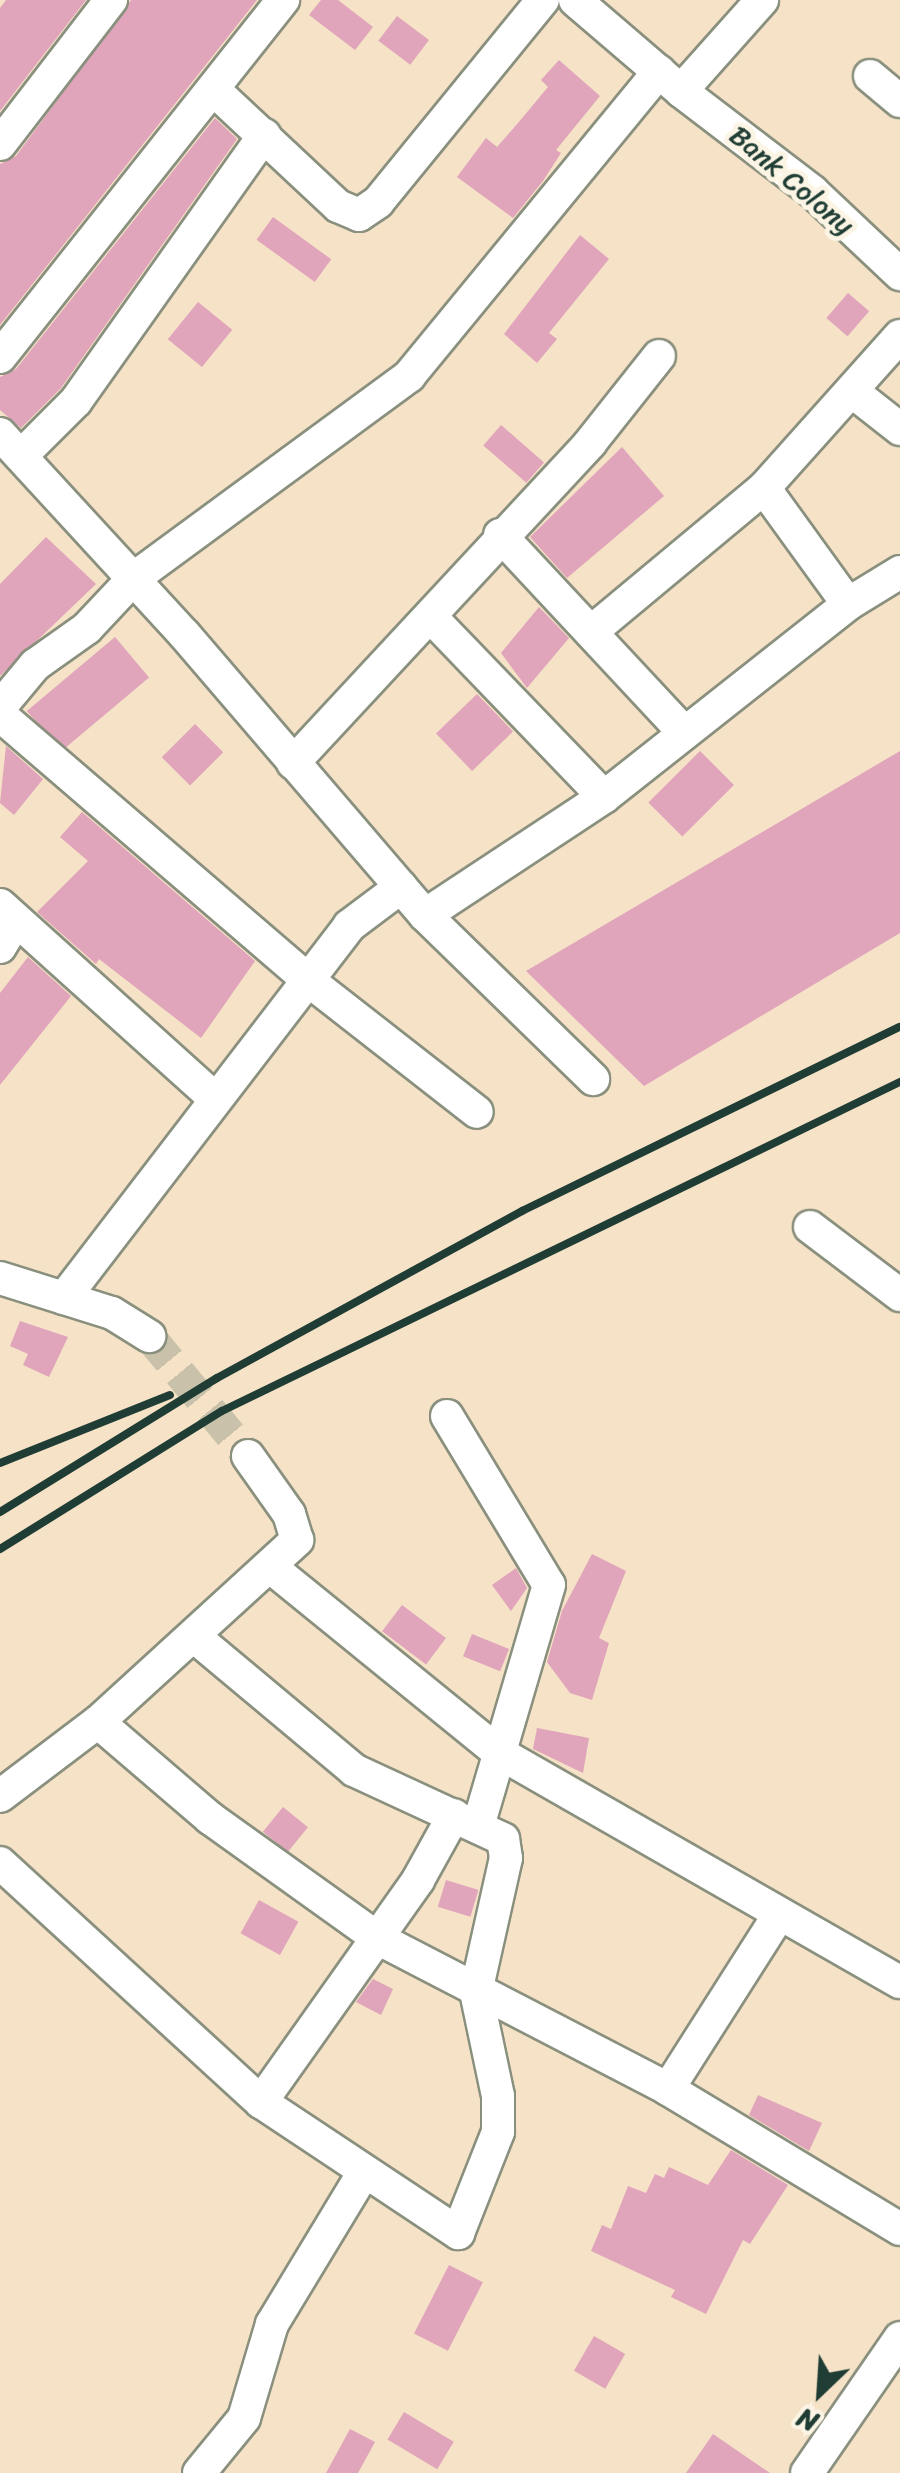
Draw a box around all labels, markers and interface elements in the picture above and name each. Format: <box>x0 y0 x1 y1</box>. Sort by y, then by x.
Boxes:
street label: Bank Colony <box>723 118 861 242</box>
north arrow <box>770 2343 870 2443</box>
text: N <box>788 2394 826 2447</box>

